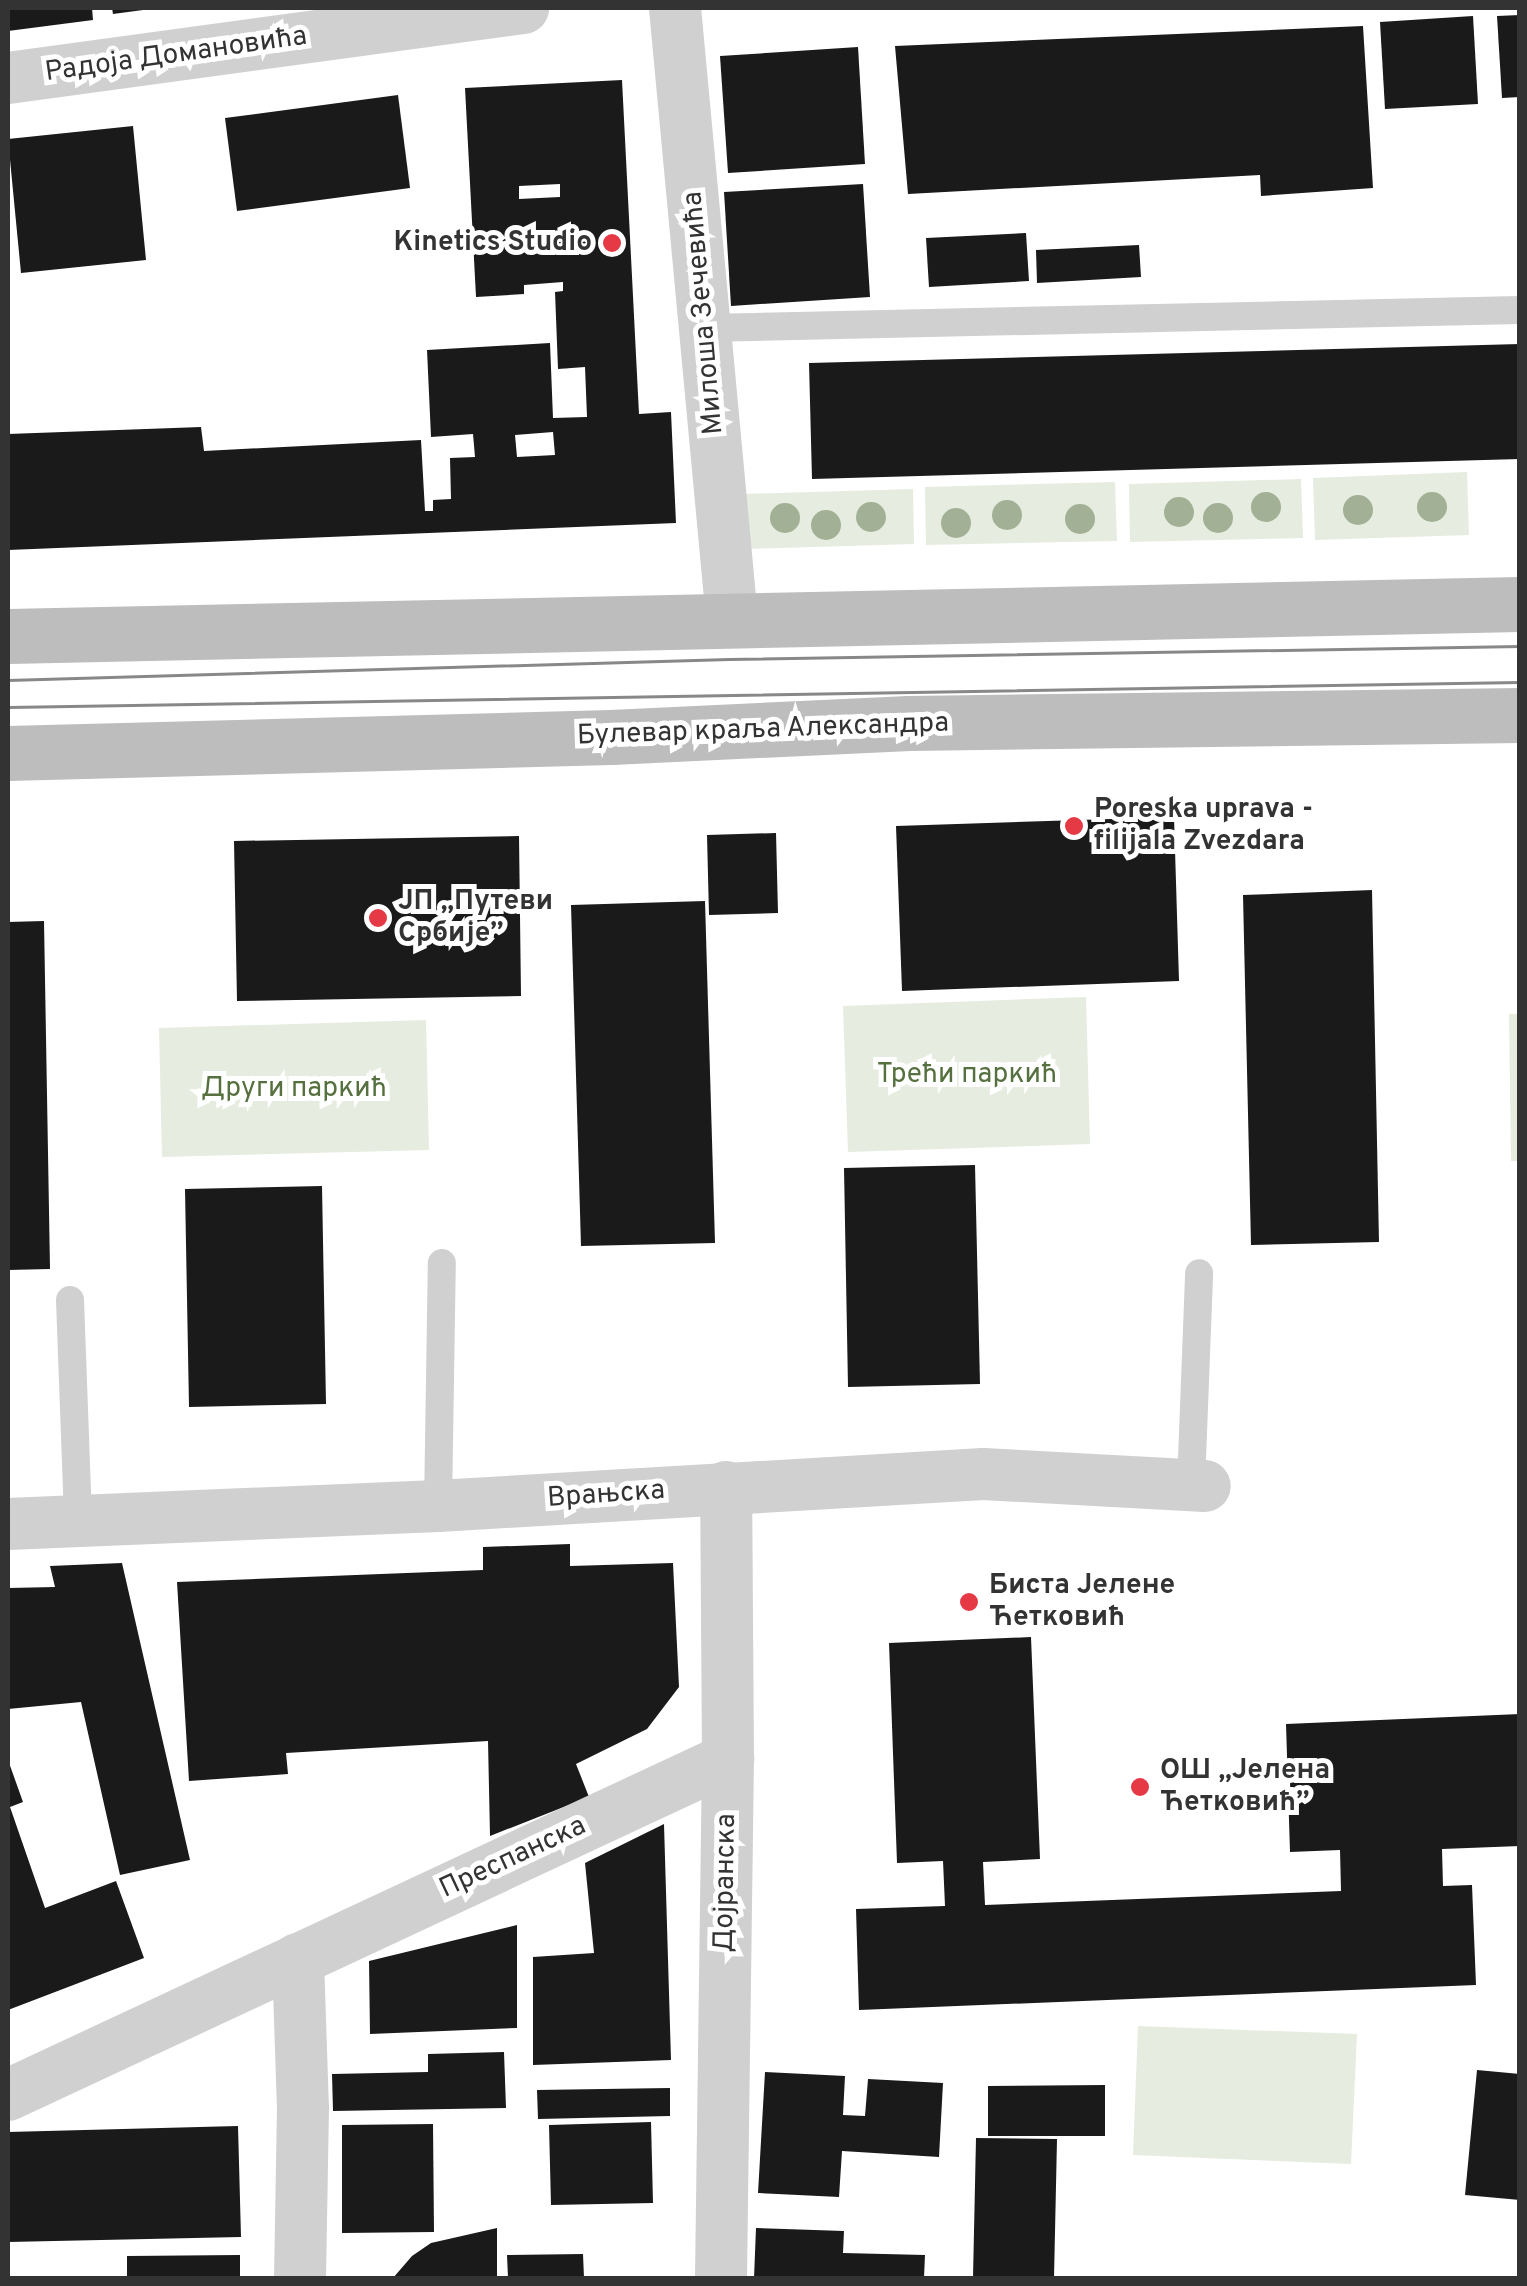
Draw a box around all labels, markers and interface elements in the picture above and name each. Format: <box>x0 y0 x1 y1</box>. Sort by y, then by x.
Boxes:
street label: Радоја Домановића <box>43 20 309 90</box>
street label: Милоша Зечевића <box>677 190 731 436</box>
place label: Kinetics Studio <box>394 226 592 260</box>
marker: Kinetics Studio <box>601 232 623 254</box>
street label: Булевар краља Александра <box>576 707 950 753</box>
place label: Poreska uprava - filijala Zvezdara <box>1094 793 1313 859</box>
marker: Poreska uprava - filijala Zvezdara <box>1063 815 1085 837</box>
place label: ЈП „Путеви Србије” <box>398 885 553 951</box>
marker: ЈП „Путеви Србије” <box>367 907 389 929</box>
park label: Трећи паркић <box>877 1058 1057 1092</box>
park label: Други паркић <box>201 1072 387 1106</box>
street label: Врањска <box>546 1474 666 1516</box>
place label: Биста Јелене Ћетковић <box>989 1569 1175 1635</box>
marker: Биста Јелене Ћетковић <box>958 1591 980 1613</box>
place label: ОШ „Јелена Ћетковић” <box>1160 1754 1330 1820</box>
marker: ОШ „Јелена Ћетковић” <box>1129 1776 1151 1798</box>
street label: Преспанска <box>435 1809 591 1907</box>
street label: Дојранска <box>708 1813 744 1953</box>

